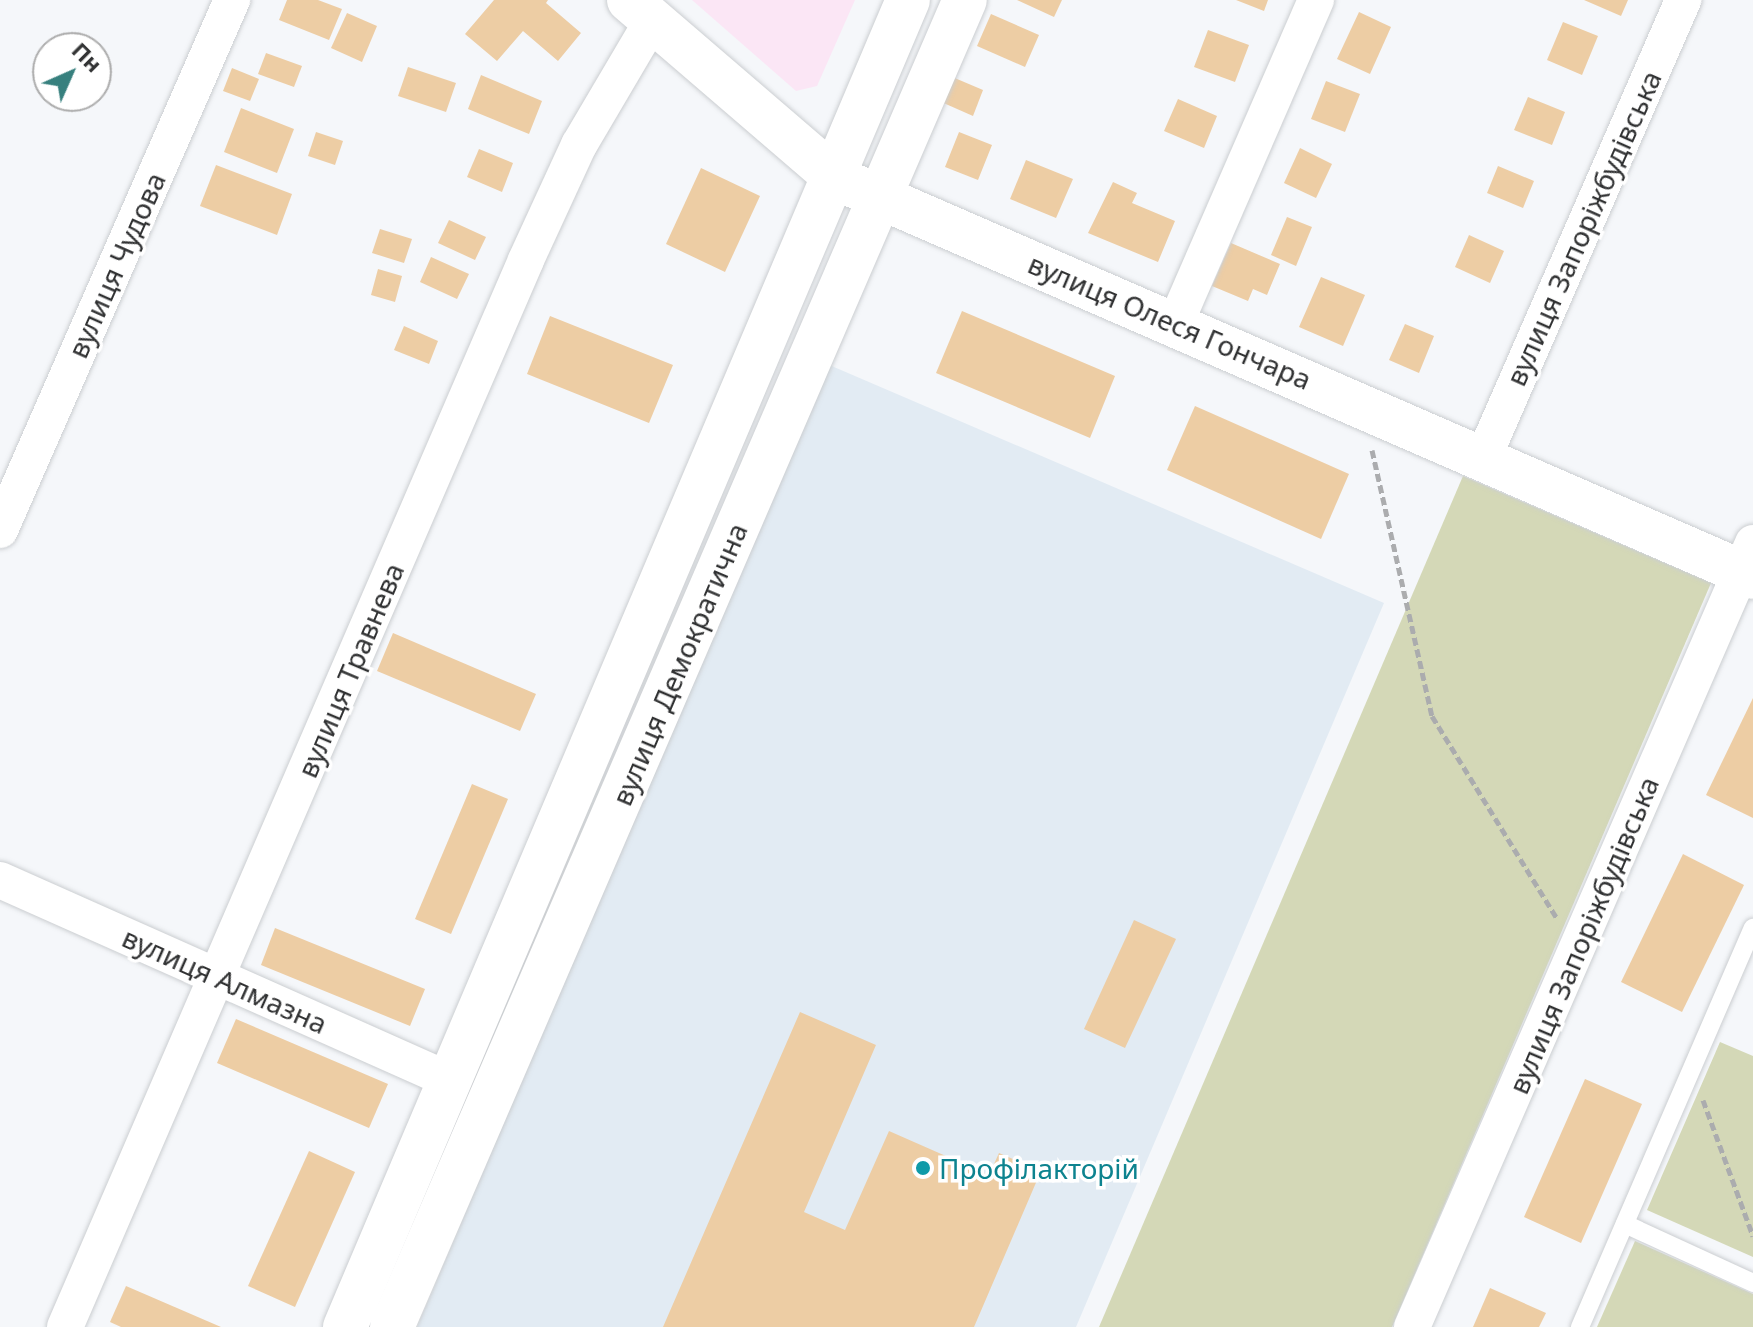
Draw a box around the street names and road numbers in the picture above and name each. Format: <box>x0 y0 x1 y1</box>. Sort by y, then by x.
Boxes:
street label: вулиця Запоріжбудівська <box>1498 65 1668 391</box>
street label: вулиця Чудова <box>60 167 172 363</box>
street label: вулиця Олеся Гончара <box>1023 246 1317 396</box>
street label: вулиця Демократична <box>604 518 754 810</box>
street label: вулиця Травнева <box>290 558 410 782</box>
street label: вулиця Запоріжбудівська <box>1501 771 1665 1099</box>
street label: вулиця Алмазна <box>117 920 333 1040</box>

